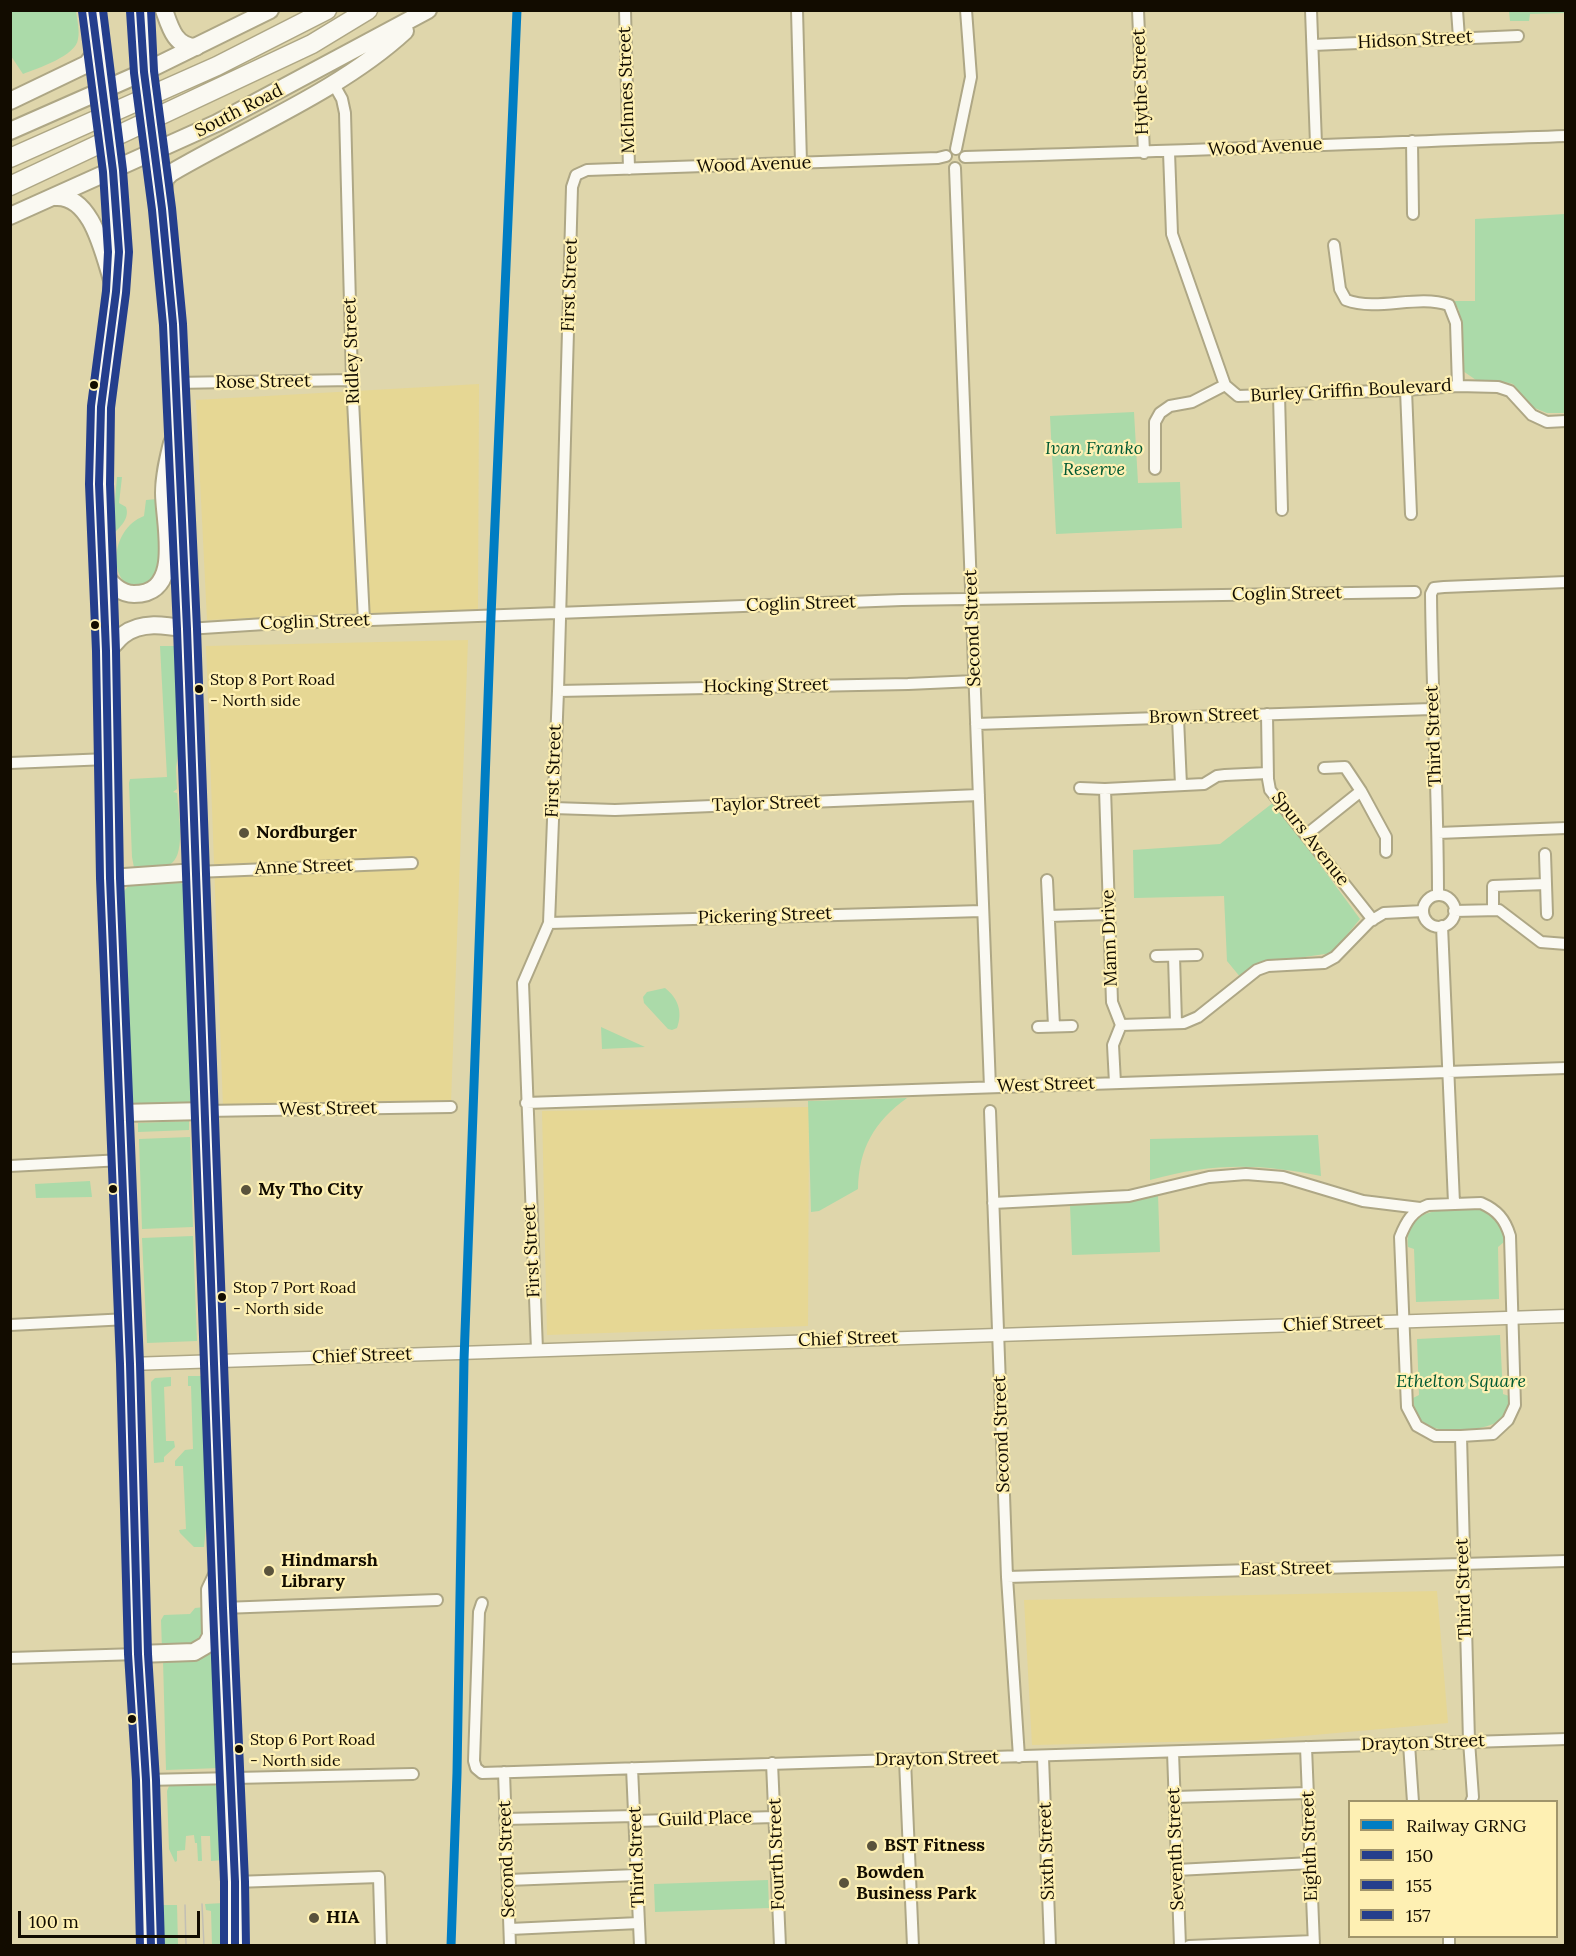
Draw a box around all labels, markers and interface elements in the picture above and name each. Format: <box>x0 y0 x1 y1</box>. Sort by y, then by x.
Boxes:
street label: McInnes Street <box>614 26 640 154</box>
street label: Hidson Street <box>1357 26 1473 54</box>
street label: Hythe Street <box>1128 28 1154 136</box>
street label: South Road <box>191 80 287 142</box>
street label: Wood Avenue <box>1207 133 1323 161</box>
street label: Wood Avenue <box>696 152 812 178</box>
street label: First Street <box>558 238 582 332</box>
street label: Ridley Street <box>339 297 365 405</box>
street label: Rose Street <box>215 370 311 394</box>
street label: Burley Griffin Boulevard <box>1250 375 1452 407</box>
unlabelled marker <box>88 379 100 391</box>
park label: Ivan Franko Reserve <box>1045 438 1143 480</box>
street label: Second Street <box>960 569 986 687</box>
street label: Coglin Street <box>1232 582 1342 606</box>
street label: Coglin Street <box>746 591 856 617</box>
street label: Coglin Street <box>260 609 370 635</box>
unlabelled marker <box>89 619 101 631</box>
place label: Stop 8 Port Road - North side <box>210 670 335 708</box>
street label: Hocking Street <box>703 674 829 698</box>
marker: Stop 8 Port Road - North side <box>193 683 205 695</box>
street label: Third Street <box>1421 685 1447 787</box>
street label: Brown Street <box>1149 703 1259 729</box>
street label: First Street <box>542 724 566 818</box>
street label: Spurs Avenue <box>1267 788 1353 890</box>
street label: Taylor Street <box>711 791 821 817</box>
place label: Nordburger <box>256 822 357 844</box>
marker: Nordburger <box>237 826 251 840</box>
street label: Anne Street <box>254 854 354 880</box>
street label: Mann Drive <box>1098 889 1122 987</box>
street label: Pickering Street <box>697 903 833 929</box>
street label: West Street <box>997 1072 1095 1098</box>
street label: West Street <box>279 1097 377 1121</box>
place label: My Tho City <box>258 1179 363 1201</box>
unlabelled marker <box>107 1183 119 1195</box>
marker: My Tho City <box>239 1183 253 1197</box>
street label: First Street <box>519 1204 545 1298</box>
place label: Stop 7 Port Road - North side <box>233 1278 356 1316</box>
marker: Stop 7 Port Road - North side <box>216 1291 228 1303</box>
street label: Chief Street <box>1283 1311 1383 1337</box>
street label: Chief Street <box>798 1326 898 1352</box>
street label: Chief Street <box>312 1343 412 1369</box>
park label: Ethelton Square <box>1396 1371 1526 1393</box>
street label: Second Street <box>989 1375 1015 1493</box>
street label: Third Street <box>1451 1538 1477 1640</box>
place label: Hindmarsh Library <box>281 1550 378 1592</box>
street label: East Street <box>1240 1557 1332 1581</box>
marker: Hindmarsh Library <box>262 1564 276 1578</box>
unlabelled marker <box>126 1713 138 1725</box>
place label: Stop 6 Port Road - North side <box>250 1730 375 1768</box>
street label: Drayton Street <box>1361 1730 1485 1756</box>
marker: Stop 6 Port Road - North side <box>233 1743 245 1755</box>
street label: Drayton Street <box>875 1747 999 1771</box>
street label: Seventh Street <box>1163 1787 1189 1911</box>
street label: Eighth Street <box>1297 1790 1323 1902</box>
street label: Fourth Street <box>764 1798 790 1910</box>
street label: Second Street <box>494 1800 520 1918</box>
legend <box>1348 1800 1558 1938</box>
street label: Sixth Street <box>1034 1802 1060 1900</box>
street label: Third Street <box>624 1806 650 1908</box>
street label: Guild Place <box>658 1807 752 1831</box>
text: Railway GRNG <box>1406 1814 1526 1837</box>
place label: BST Fitness <box>884 1835 985 1857</box>
marker: BST Fitness <box>865 1839 879 1853</box>
text: 150 <box>1406 1844 1434 1867</box>
place label: Bowden Business Park <box>856 1862 977 1904</box>
text: 155 <box>1406 1874 1432 1897</box>
marker: Bowden Business Park <box>837 1876 851 1890</box>
scale bar <box>21 1899 202 1937</box>
text: 157 <box>1406 1904 1431 1927</box>
place label: HIA <box>326 1907 360 1929</box>
text: 100 m <box>29 1910 79 1933</box>
marker: HIA <box>307 1911 321 1925</box>

